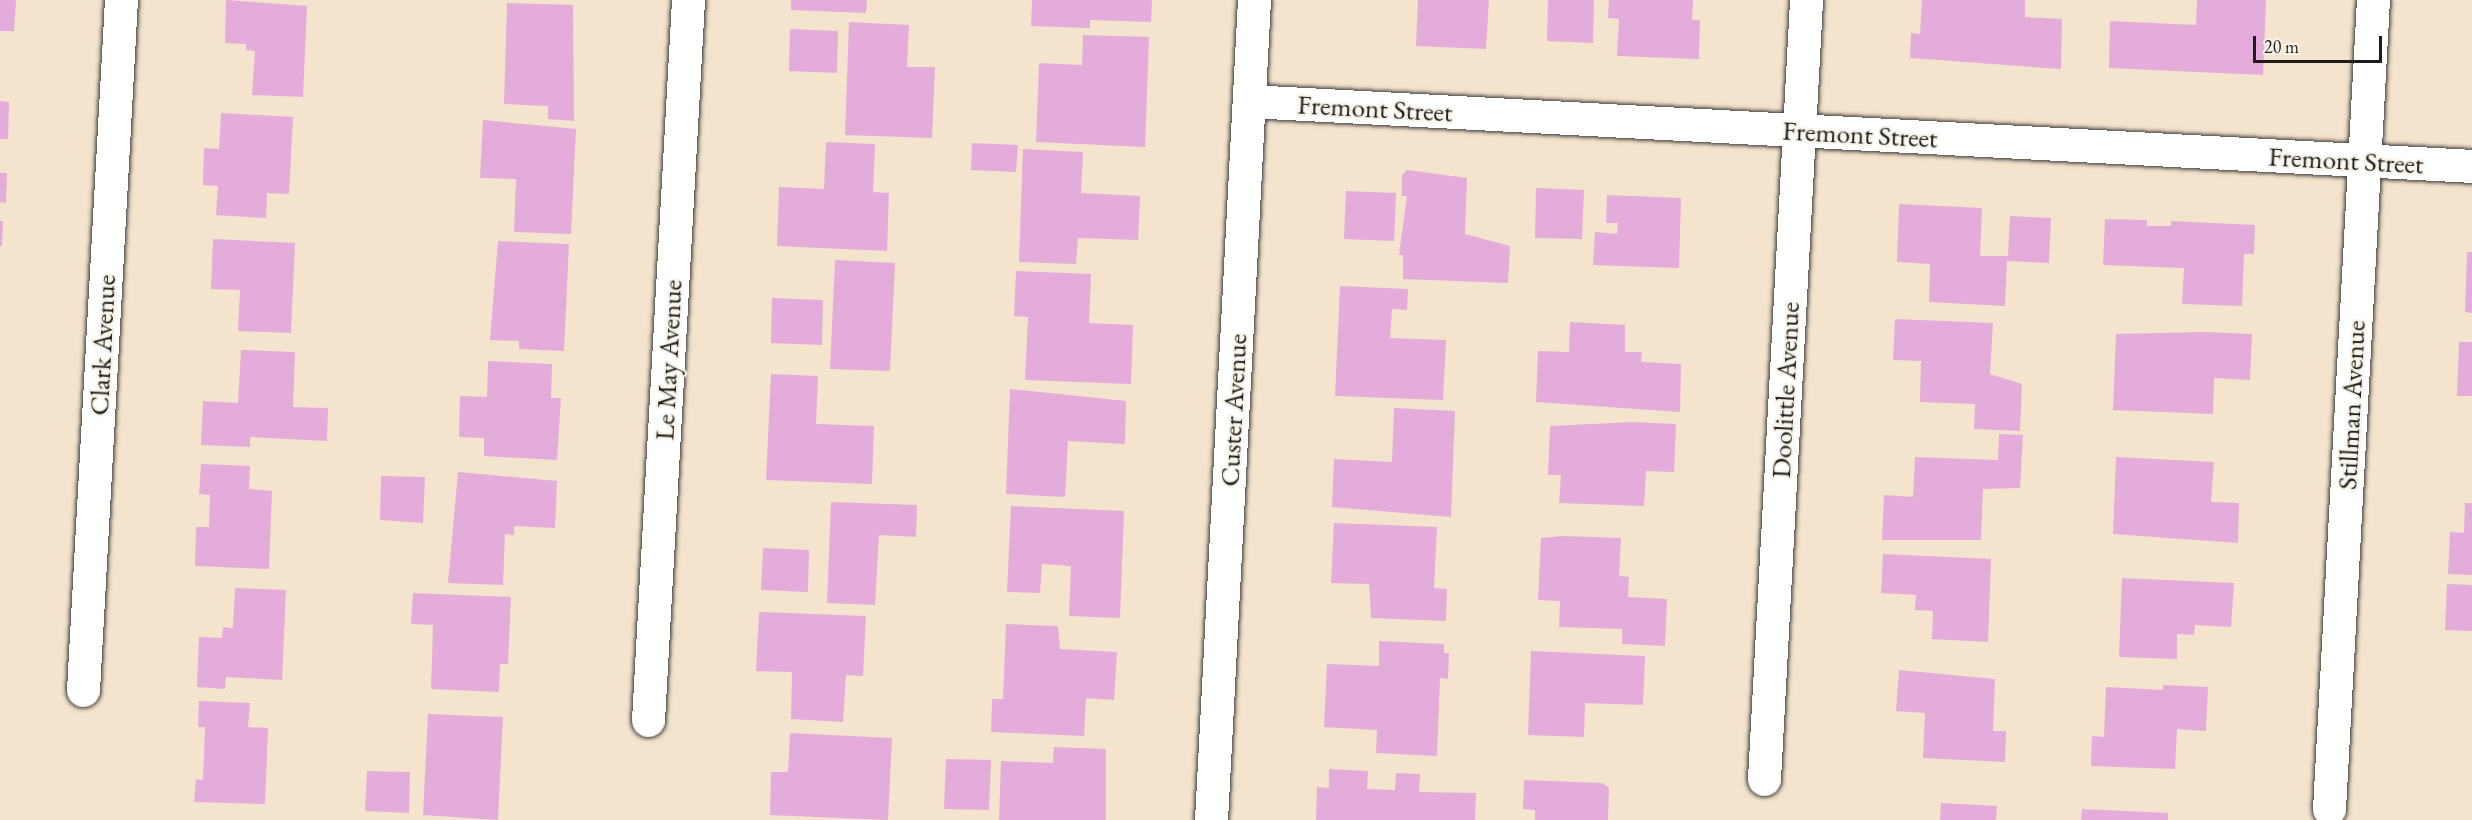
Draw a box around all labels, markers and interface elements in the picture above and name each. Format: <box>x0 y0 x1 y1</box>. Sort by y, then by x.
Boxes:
scale bar <box>2256 24 2385 62</box>
text: 20 m <box>2264 35 2299 58</box>
street label: Fremont Street <box>1297 88 1453 128</box>
street label: Fremont Street <box>1782 114 1938 154</box>
street label: Fremont Street <box>2268 140 2424 180</box>
street label: Clark Avenue <box>82 274 122 416</box>
street label: Le May Avenue <box>648 279 688 441</box>
street label: Doolittle Avenue <box>1764 301 1806 479</box>
street label: Stillman Avenue <box>2330 320 2372 490</box>
street label: Custer Avenue <box>1213 333 1253 487</box>

